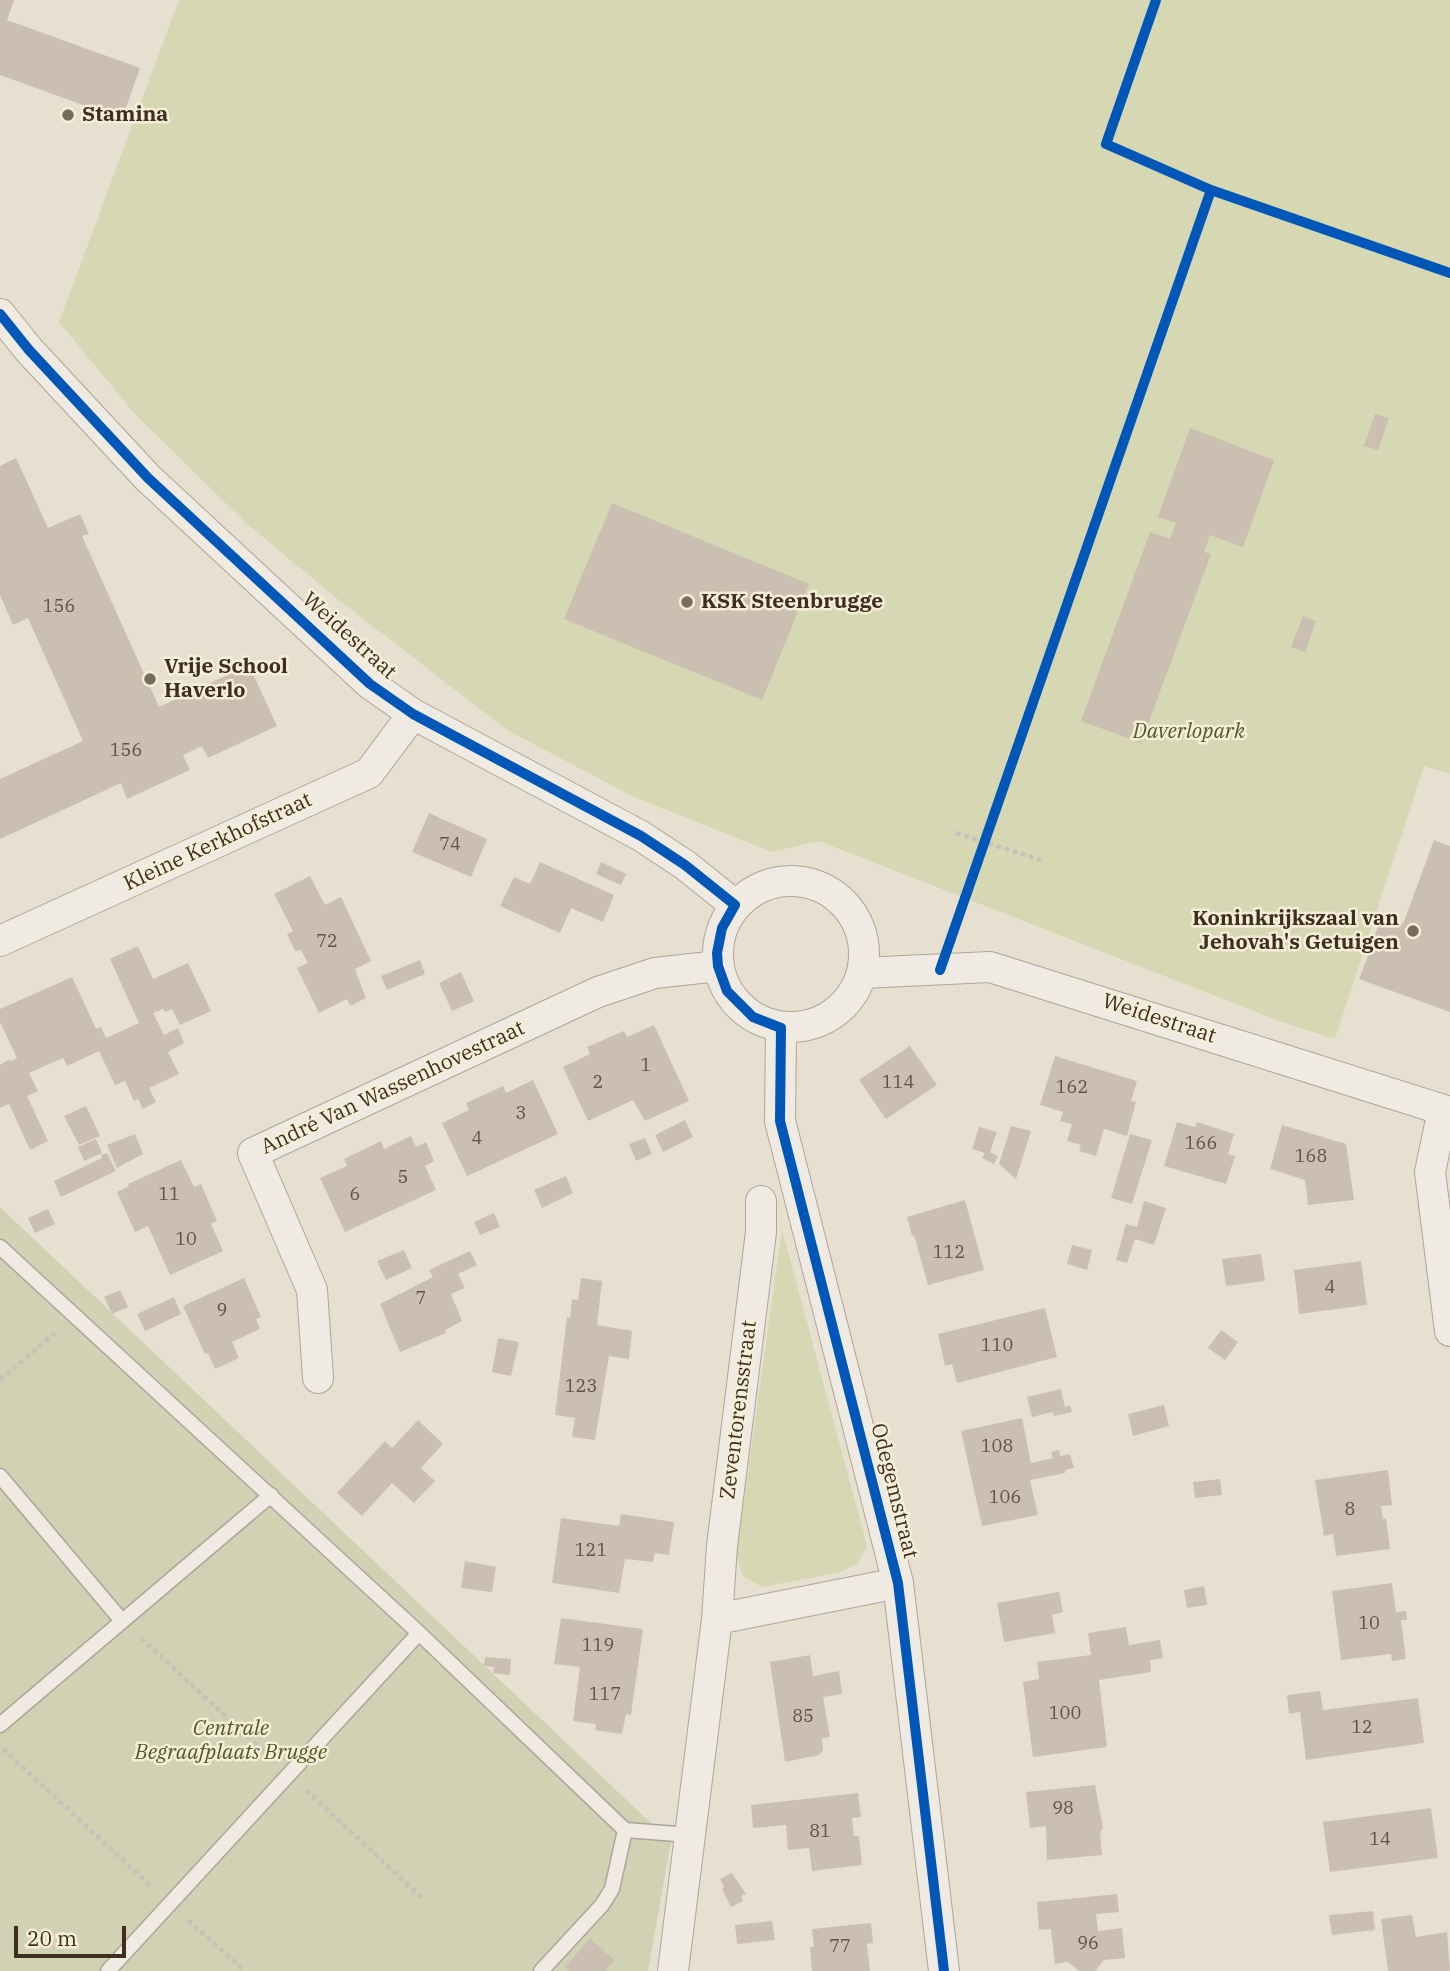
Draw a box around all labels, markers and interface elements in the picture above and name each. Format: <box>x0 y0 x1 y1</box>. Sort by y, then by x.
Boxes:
place label: Stamina <box>82 102 168 128</box>
marker: Stamina <box>60 107 76 123</box>
street label: Weidestraat <box>297 587 401 685</box>
place label: KSK Steenbrugge <box>701 589 883 615</box>
marker: KSK Steenbrugge <box>679 594 695 610</box>
house number: 156 <box>43 596 75 618</box>
place label: Vrije School Haverlo <box>164 654 288 704</box>
marker: Vrije School Haverlo <box>142 671 158 687</box>
park label: Daverlopark <box>1133 719 1245 745</box>
house number: 156 <box>110 740 142 762</box>
street label: Kleine Kerkhofstraat <box>120 787 316 897</box>
house number: 74 <box>439 834 461 856</box>
place label: Koninkrijkszaal van Jehovah's Getuigen <box>1192 906 1399 956</box>
marker: Koninkrijkszaal van Jehovah's Getuigen <box>1405 923 1421 939</box>
house number: 72 <box>316 931 338 953</box>
street label: Weidestraat <box>1099 989 1219 1049</box>
street label: André Van Wassenhovestraat <box>257 1016 529 1160</box>
house number: 1 <box>641 1055 651 1077</box>
house number: 2 <box>593 1072 603 1094</box>
house number: 114 <box>882 1072 914 1094</box>
house number: 162 <box>1056 1077 1088 1099</box>
house number: 3 <box>516 1103 526 1125</box>
house number: 4 <box>472 1128 482 1150</box>
house number: 166 <box>1185 1133 1217 1155</box>
house number: 168 <box>1295 1146 1327 1168</box>
house number: 5 <box>398 1167 408 1189</box>
house number: 11 <box>158 1184 180 1206</box>
house number: 6 <box>350 1184 360 1206</box>
house number: 10 <box>175 1229 197 1251</box>
house number: 112 <box>933 1242 965 1264</box>
house number: 4 <box>1325 1277 1335 1299</box>
house number: 7 <box>416 1288 426 1310</box>
house number: 9 <box>217 1300 227 1322</box>
street label: Zeventorensstraat <box>715 1319 763 1501</box>
house number: 110 <box>981 1335 1013 1357</box>
house number: 123 <box>565 1376 597 1398</box>
street label: Odegemstraat <box>865 1421 923 1561</box>
house number: 108 <box>981 1436 1013 1458</box>
house number: 106 <box>989 1487 1021 1509</box>
house number: 8 <box>1345 1499 1355 1521</box>
house number: 121 <box>575 1540 607 1562</box>
house number: 10 <box>1358 1613 1380 1635</box>
house number: 119 <box>582 1635 614 1657</box>
house number: 117 <box>589 1684 621 1706</box>
house number: 100 <box>1049 1703 1081 1725</box>
house number: 85 <box>792 1706 814 1728</box>
park label: Centrale Begraafplaats Brugge <box>135 1716 327 1766</box>
house number: 12 <box>1351 1717 1373 1739</box>
house number: 98 <box>1052 1798 1074 1820</box>
house number: 81 <box>809 1821 831 1843</box>
house number: 14 <box>1369 1829 1391 1851</box>
scale bar <box>18 1912 130 1956</box>
text: 20 m <box>27 1924 77 1952</box>
house number: 96 <box>1077 1933 1099 1955</box>
house number: 77 <box>829 1936 851 1958</box>

